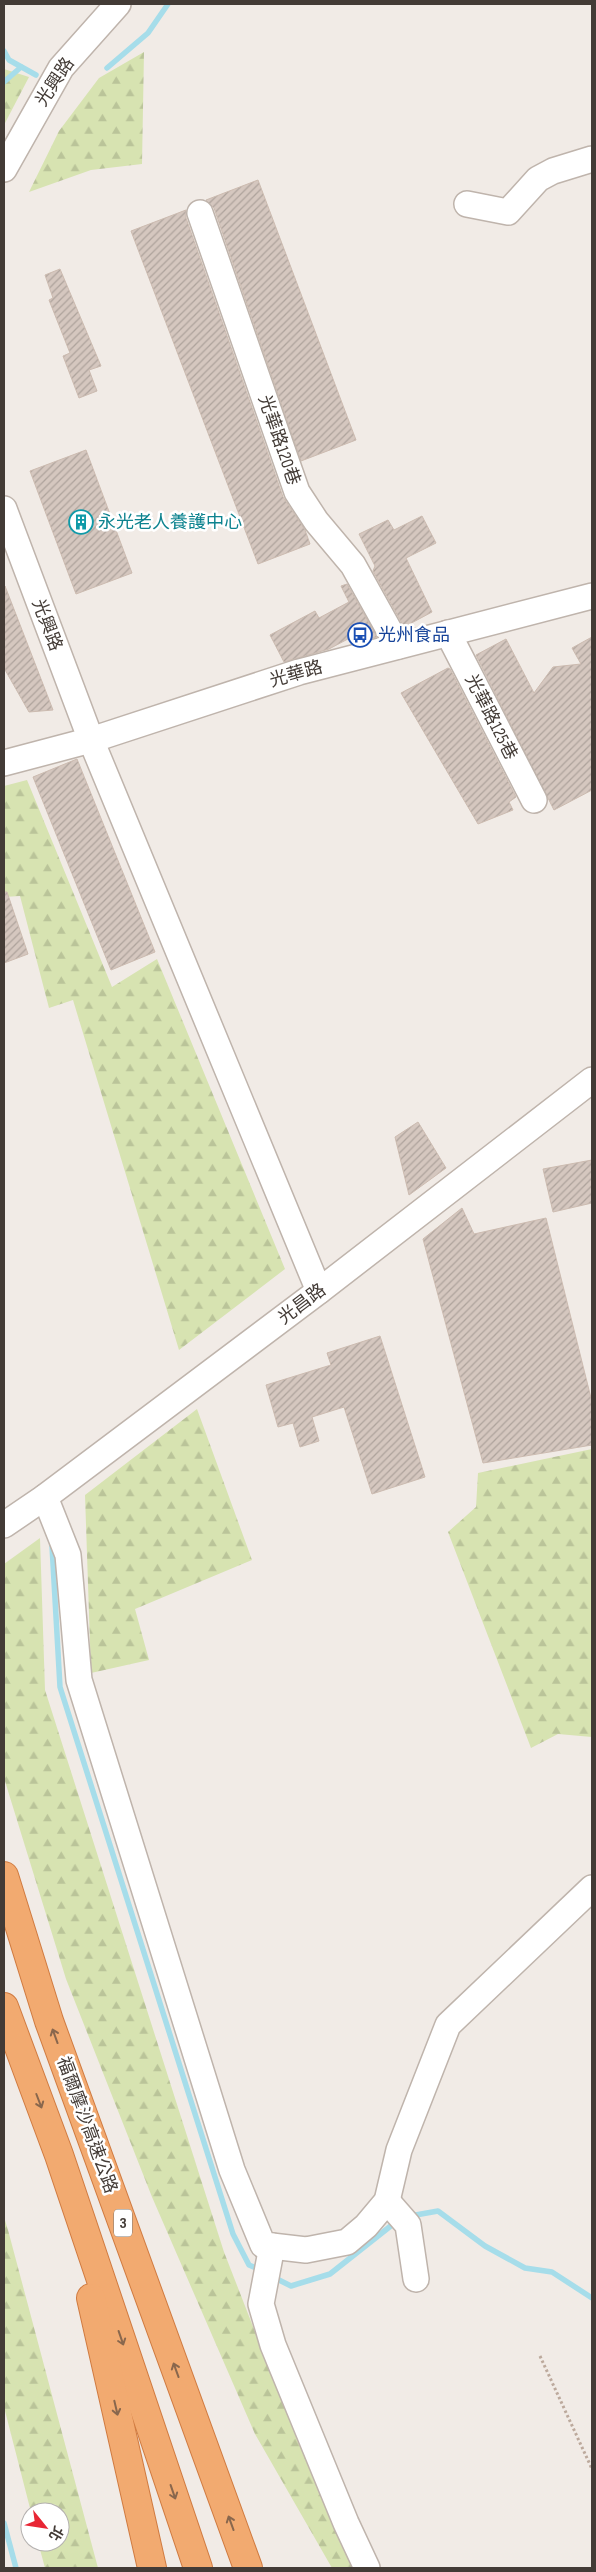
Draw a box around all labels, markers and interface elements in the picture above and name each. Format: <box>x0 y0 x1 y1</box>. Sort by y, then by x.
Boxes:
street label: 光興路 <box>31 54 79 110</box>
street label: 光華路120巷 <box>254 392 304 488</box>
building icon: 永光老人養護中心 <box>68 509 94 535</box>
place label: 永光老人養護中心 <box>98 512 242 533</box>
street label: 光興路 <box>28 596 66 654</box>
bus stop icon: 光州食品 <box>347 622 373 648</box>
place label: 光州食品 <box>378 625 450 646</box>
street label: 光華路 <box>267 656 325 692</box>
street label: 光華路125巷 <box>461 671 521 763</box>
street label: 光昌路 <box>274 1279 330 1329</box>
one-way arrow <box>50 2029 59 2044</box>
street label: 福爾摩沙高速公路 <box>53 2054 121 2196</box>
one-way arrow <box>35 2093 44 2109</box>
road number: 3 <box>114 2210 132 2236</box>
one-way arrow <box>117 2329 126 2345</box>
one-way arrow <box>171 2363 180 2378</box>
one-way arrow <box>112 2399 121 2415</box>
one-way arrow <box>168 2483 178 2499</box>
north arrow <box>20 2502 70 2552</box>
one-way arrow <box>226 2515 235 2531</box>
text: 北 <box>45 2523 67 2544</box>

